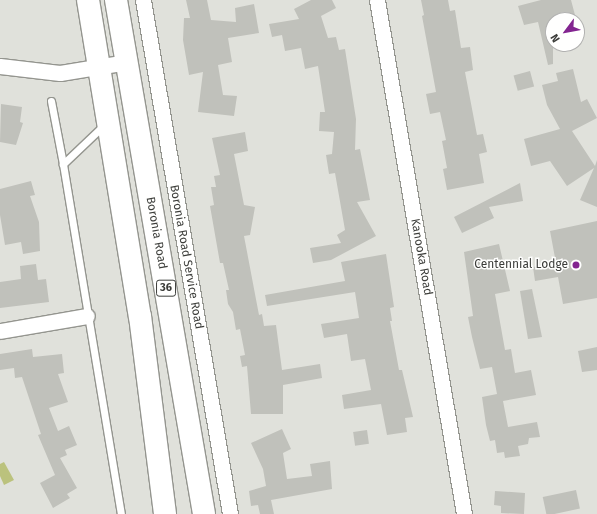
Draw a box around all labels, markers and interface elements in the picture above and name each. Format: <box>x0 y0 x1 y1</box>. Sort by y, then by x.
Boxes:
north arrow <box>545 12 585 52</box>
text: N <box>548 32 563 45</box>
street label: Boronia Road Service Road <box>166 184 206 330</box>
street label: Boronia Road <box>143 196 169 270</box>
street label: Kanooka Road <box>407 217 435 297</box>
place label: Centennial Lodge <box>474 258 568 272</box>
marker: Centennial Lodge <box>571 260 581 270</box>
road number: 36 <box>156 279 176 297</box>

